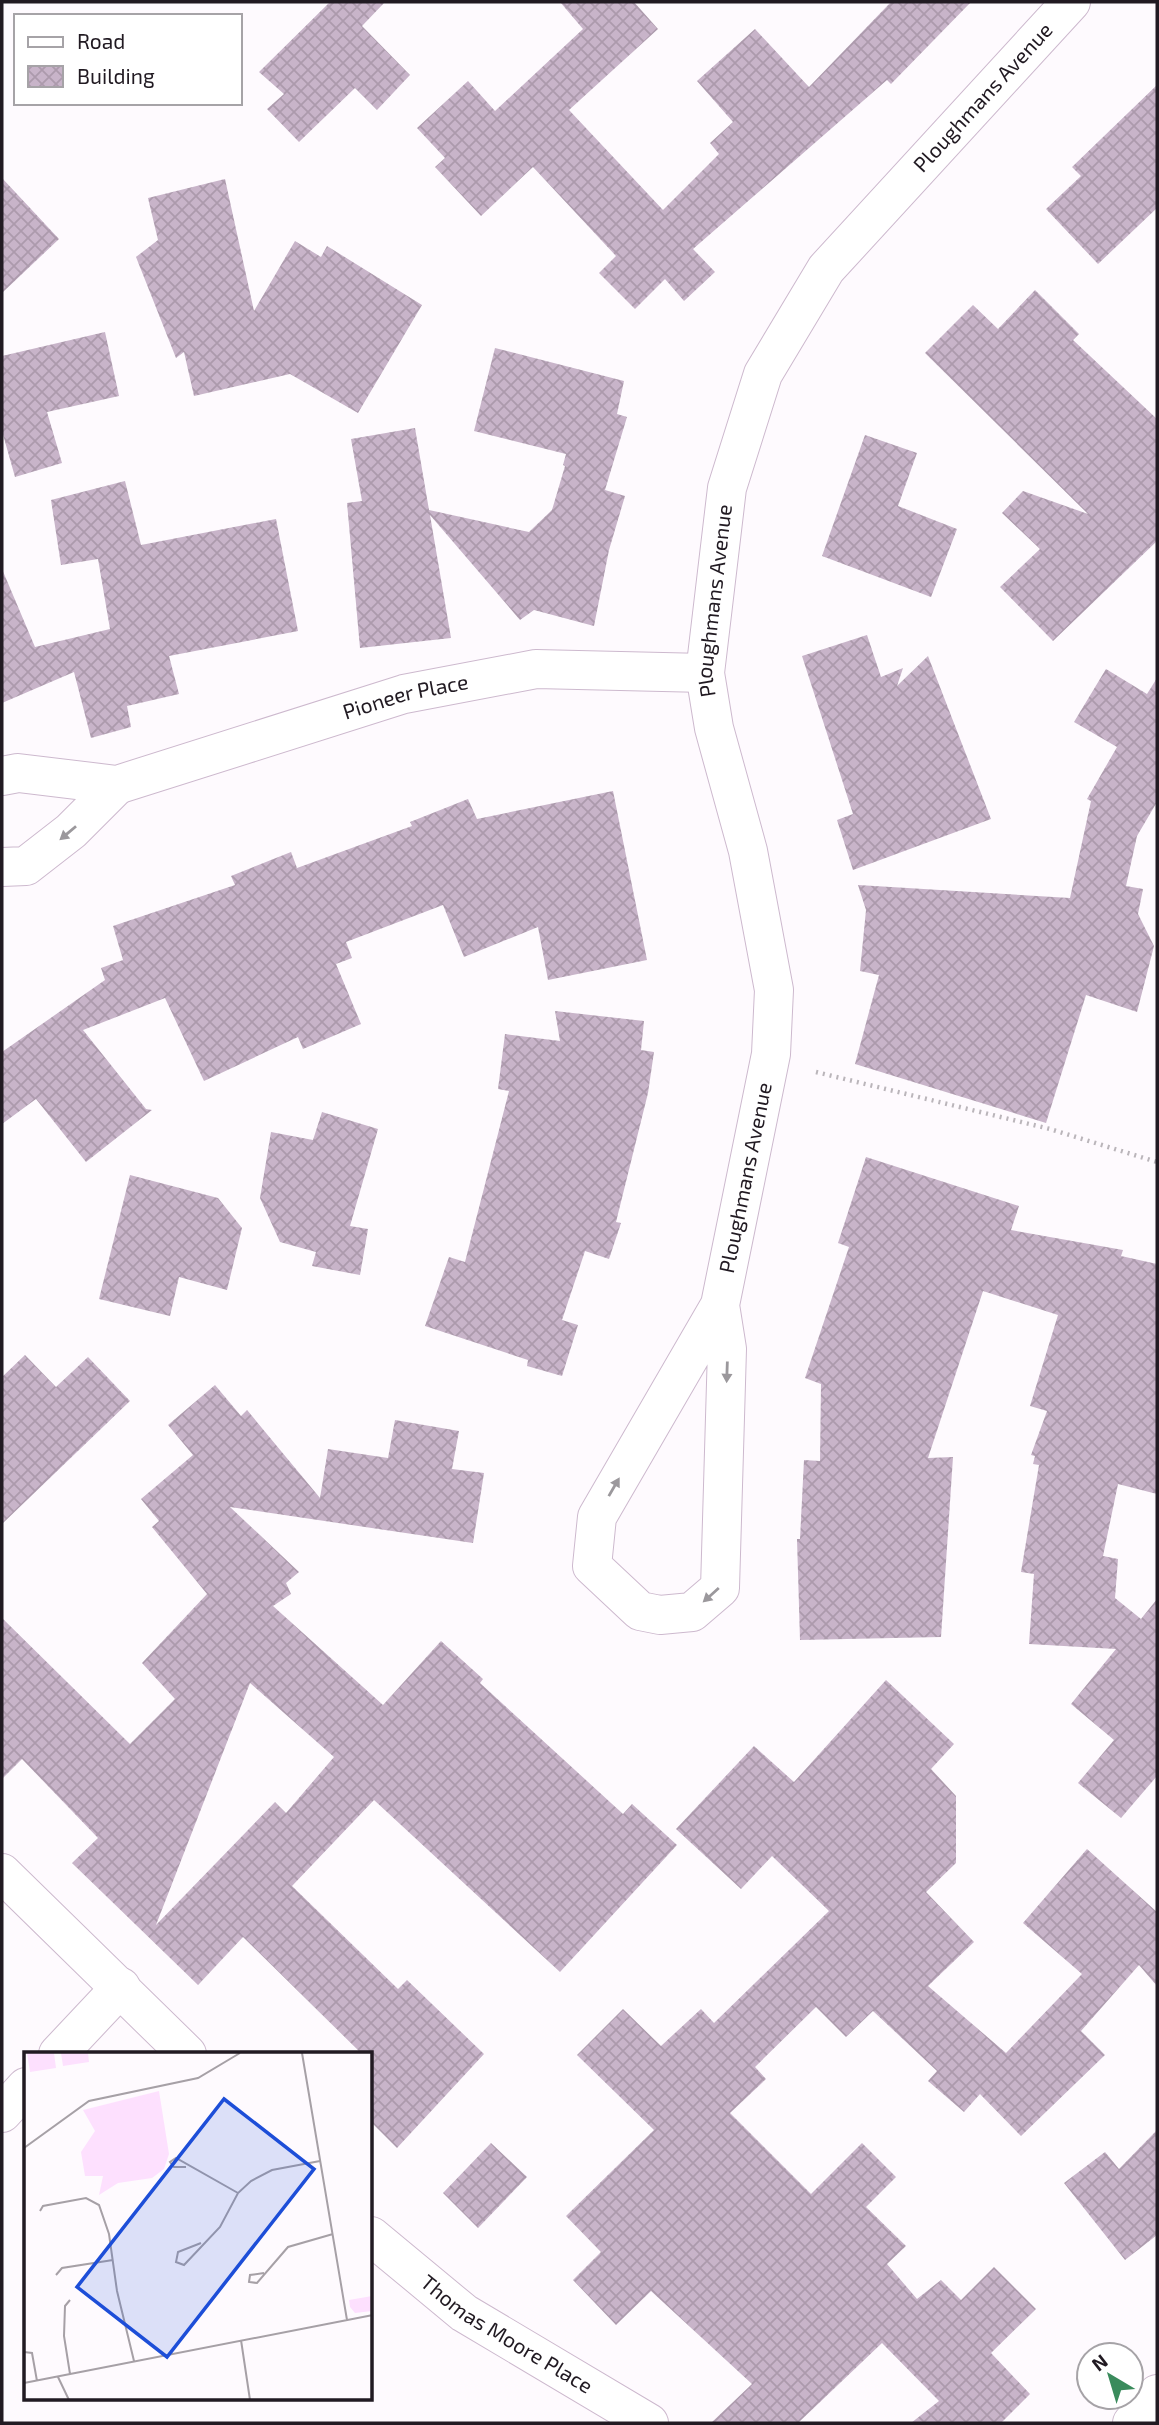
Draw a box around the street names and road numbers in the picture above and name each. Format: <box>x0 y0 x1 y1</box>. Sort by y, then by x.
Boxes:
street label: Ploughmans Avenue <box>907 17 1057 177</box>
street label: Ploughmans Avenue <box>690 503 736 699</box>
street label: Pioneer Place <box>339 668 470 724</box>
street label: Ploughmans Avenue <box>713 1080 776 1275</box>
street label: Thomas Moore Place <box>417 2269 598 2398</box>

